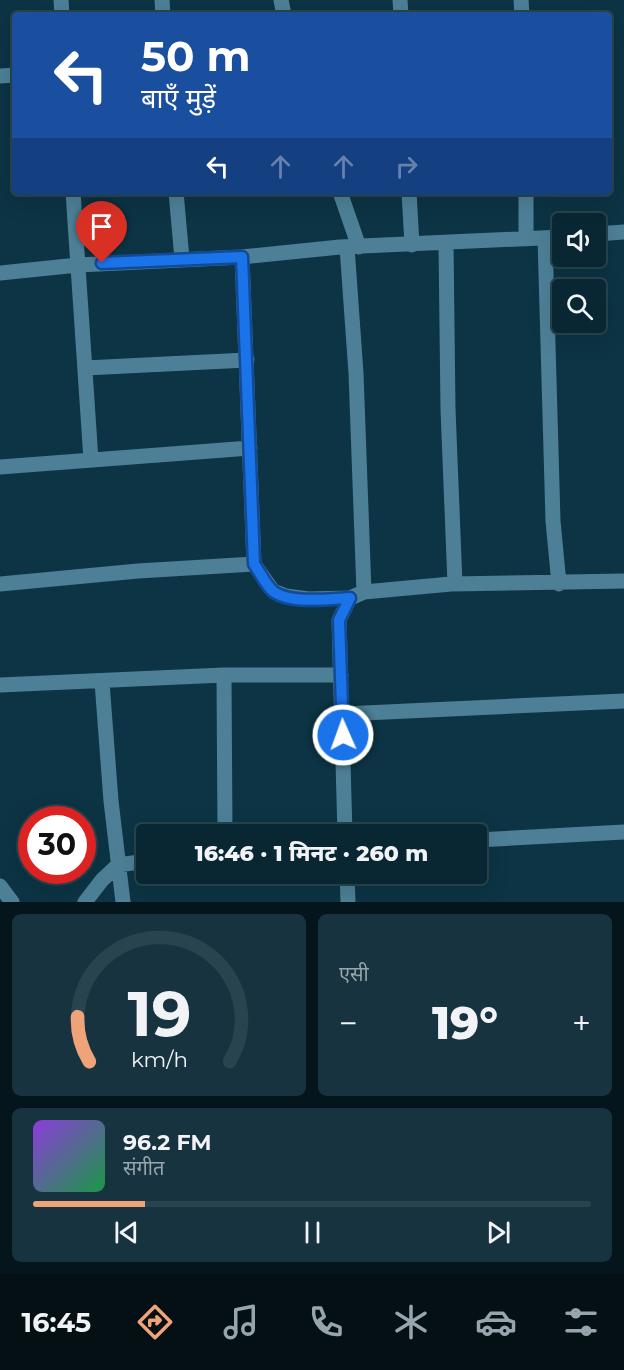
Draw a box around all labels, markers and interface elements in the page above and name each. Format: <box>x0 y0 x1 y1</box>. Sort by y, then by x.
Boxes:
text: 50 m <box>141 30 250 82</box>
icon: left <box>42 36 120 114</box>
text: बाएँ मुड़ें <box>141 82 216 115</box>
icon: left <box>201 150 234 183</box>
icon: ahead <box>264 150 297 183</box>
icon: ahead <box>327 150 360 183</box>
icon: right <box>390 150 423 183</box>
pin <box>76 201 127 263</box>
icon: arrive <box>85 210 118 243</box>
map controls <box>552 213 606 333</box>
button: sound <box>552 213 606 267</box>
button: search <box>552 279 606 333</box>
position arrow <box>311 703 375 767</box>
speed limit sign: 30 <box>18 806 96 884</box>
text: 16:46 · 1 मिनट · 260 m <box>195 840 428 867</box>
text: एसी <box>339 962 369 986</box>
text: 19 <box>127 976 191 1052</box>
text: 19° <box>432 995 498 1050</box>
text: − <box>339 1003 358 1043</box>
text: + <box>572 1003 591 1043</box>
text: km/h <box>130 1046 188 1072</box>
text: 96.2 FM <box>123 1129 212 1156</box>
text: संगीत <box>123 1156 164 1180</box>
icon: previous <box>110 1216 143 1249</box>
icon: pause <box>296 1216 329 1249</box>
icon: next <box>482 1216 515 1249</box>
icon: directions <box>134 1301 176 1343</box>
icon: music <box>220 1301 262 1343</box>
icon: phone <box>305 1301 347 1343</box>
icon: climate <box>390 1301 432 1343</box>
icon: car <box>475 1301 517 1343</box>
icon: filters <box>560 1301 602 1343</box>
text: 16:45 <box>22 1306 91 1339</box>

